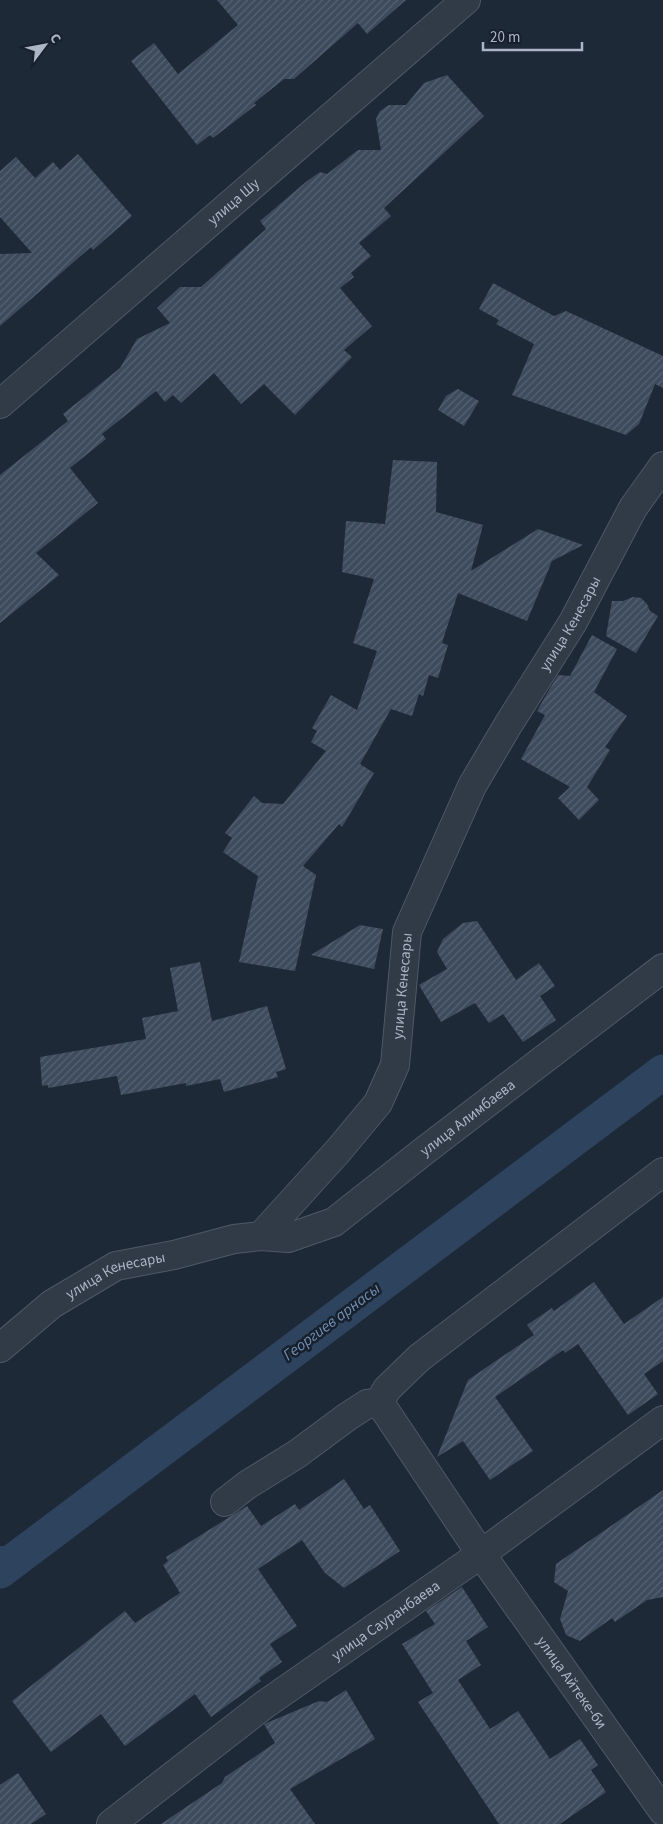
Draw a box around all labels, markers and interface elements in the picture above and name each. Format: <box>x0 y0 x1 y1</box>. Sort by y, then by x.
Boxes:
north arrow <box>20 20 70 70</box>
scale bar <box>483 20 582 52</box>
text: 20 m <box>490 27 520 48</box>
text: С <box>45 30 66 47</box>
street label: улица Шу <box>203 174 264 230</box>
street label: улица Кенесары <box>535 572 606 675</box>
street label: улица Кенесары <box>387 932 418 1040</box>
street label: улица Алимбаева <box>416 1075 520 1161</box>
street label: улица Кенесары <box>62 1247 167 1305</box>
water label: Георгиев арнасы <box>278 1278 385 1366</box>
street label: улица Сауранбаева <box>327 1576 444 1666</box>
street label: улица Айтеке-би <box>531 1632 612 1733</box>

